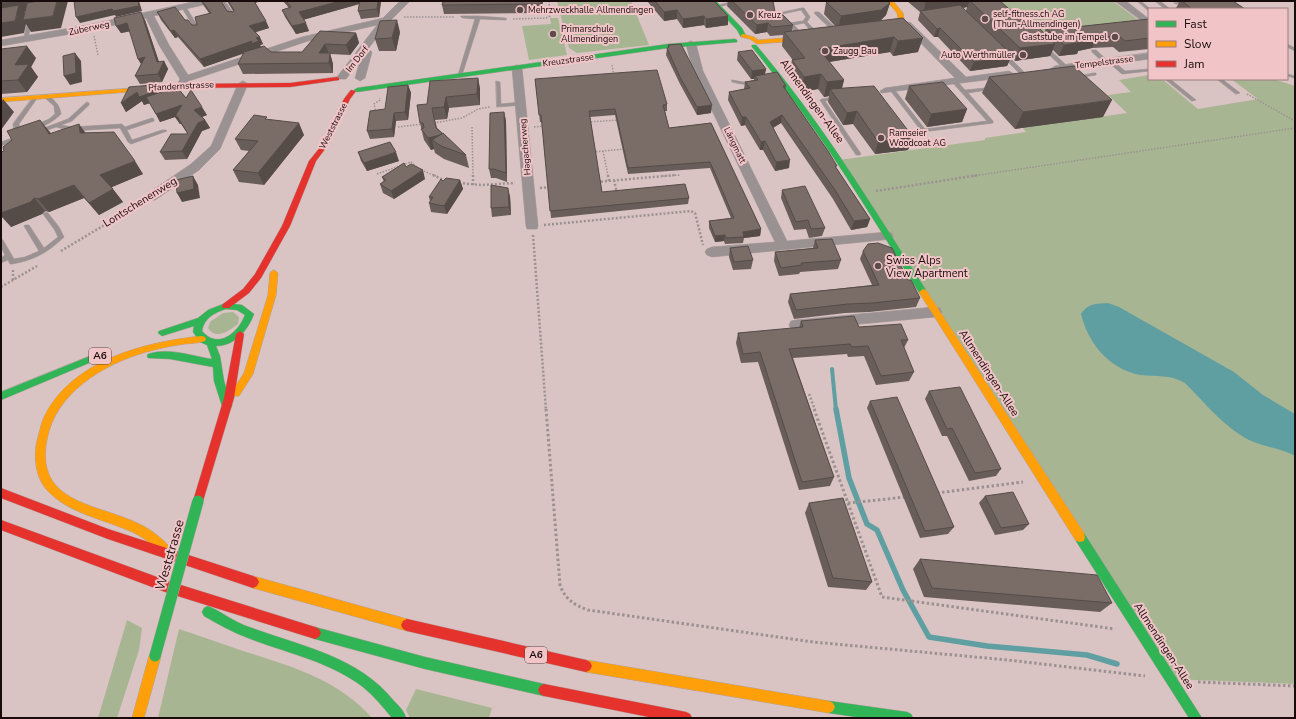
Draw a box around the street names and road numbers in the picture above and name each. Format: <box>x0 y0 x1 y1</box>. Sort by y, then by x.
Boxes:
street label: Zuberweg <box>68 18 110 38</box>
street label: Im Dorf <box>343 43 372 75</box>
street label: Kreuzstrasse <box>542 50 595 70</box>
street label: Tempelstrasse <box>1074 52 1134 72</box>
street label: Allmendingen-Allee <box>776 56 848 146</box>
street label: Pfandernstrasse <box>148 78 214 94</box>
street label: Weststrasse <box>316 101 350 151</box>
street label: Hagacherweg <box>517 118 533 176</box>
street label: Längmatt <box>721 125 749 166</box>
street label: Lontschenenweg <box>100 173 180 231</box>
street label: Allmendingen-Allee <box>955 327 1023 419</box>
road number: A6 <box>89 348 111 364</box>
street label: Weststrasse <box>151 517 189 592</box>
street label: Allmendingen-Allee <box>1130 600 1198 692</box>
road number: A6 <box>525 647 547 663</box>

